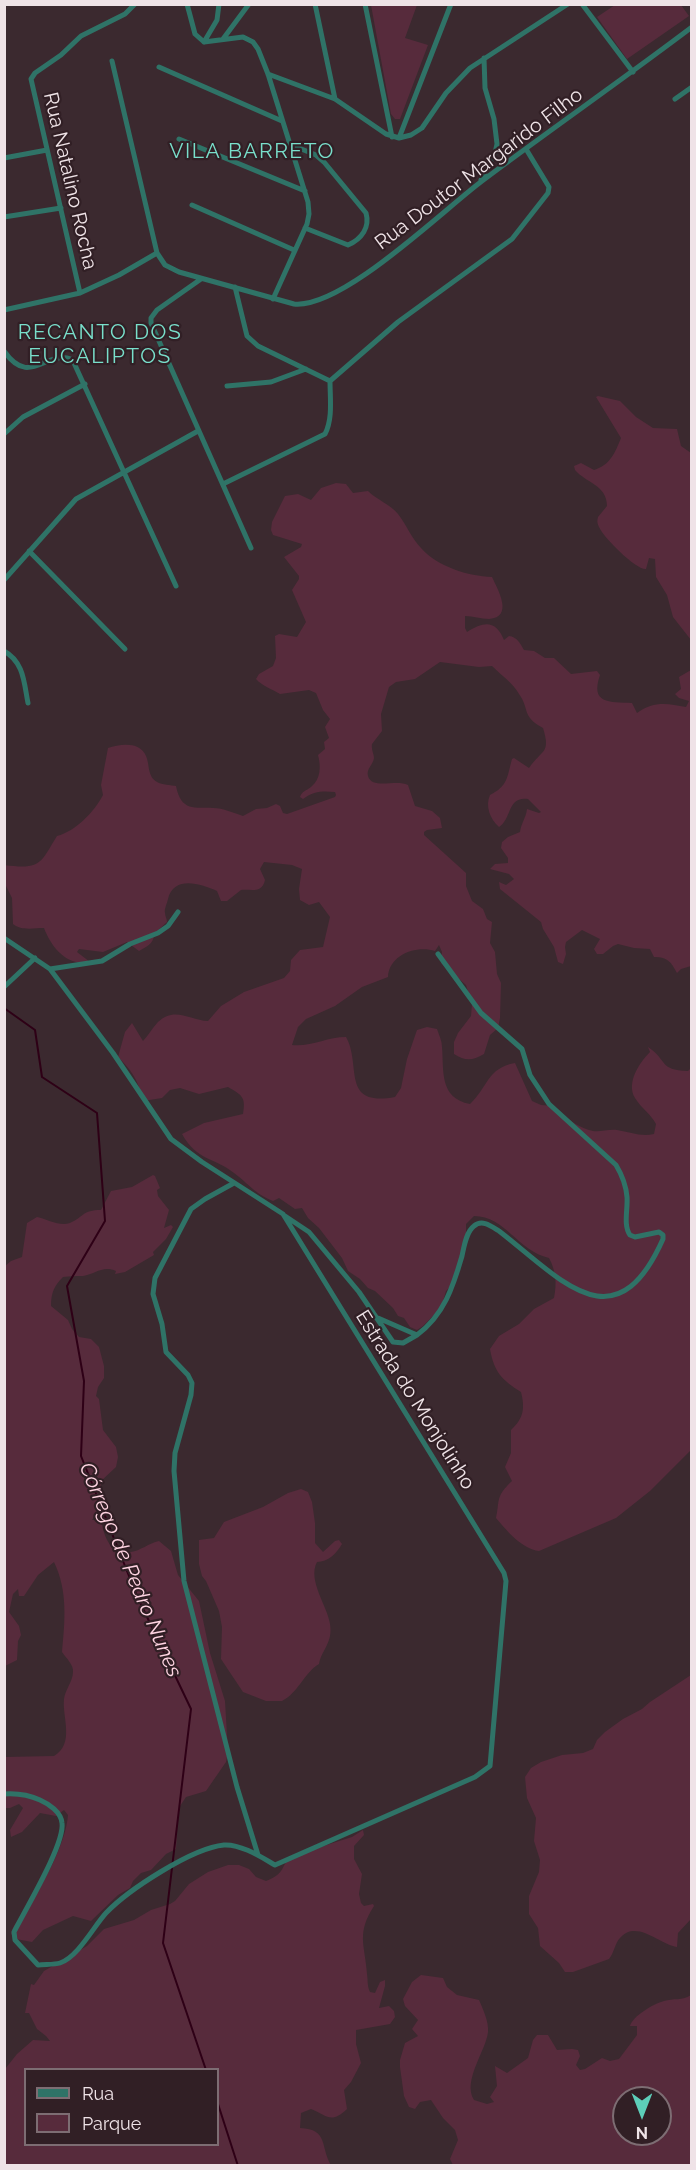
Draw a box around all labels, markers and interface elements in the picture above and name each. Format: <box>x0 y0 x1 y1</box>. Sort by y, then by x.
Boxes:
street label: Rua Doutor Margarido Filho <box>370 83 588 255</box>
street label: Rua Natalino Rocha <box>38 90 102 272</box>
district label: VILA BARRETO <box>169 139 335 165</box>
district label: RECANTO DOS EUCALIPTOS <box>18 320 182 370</box>
street label: Estrada do Monjolinho <box>350 1306 480 1494</box>
water label: Córrego de Pedro Nunes <box>73 1459 187 1681</box>
legend <box>24 2068 219 2146</box>
text: Rua <box>82 2083 114 2104</box>
north arrow <box>612 2086 672 2146</box>
text: Parque <box>82 2113 141 2134</box>
text: N <box>636 2123 648 2142</box>

